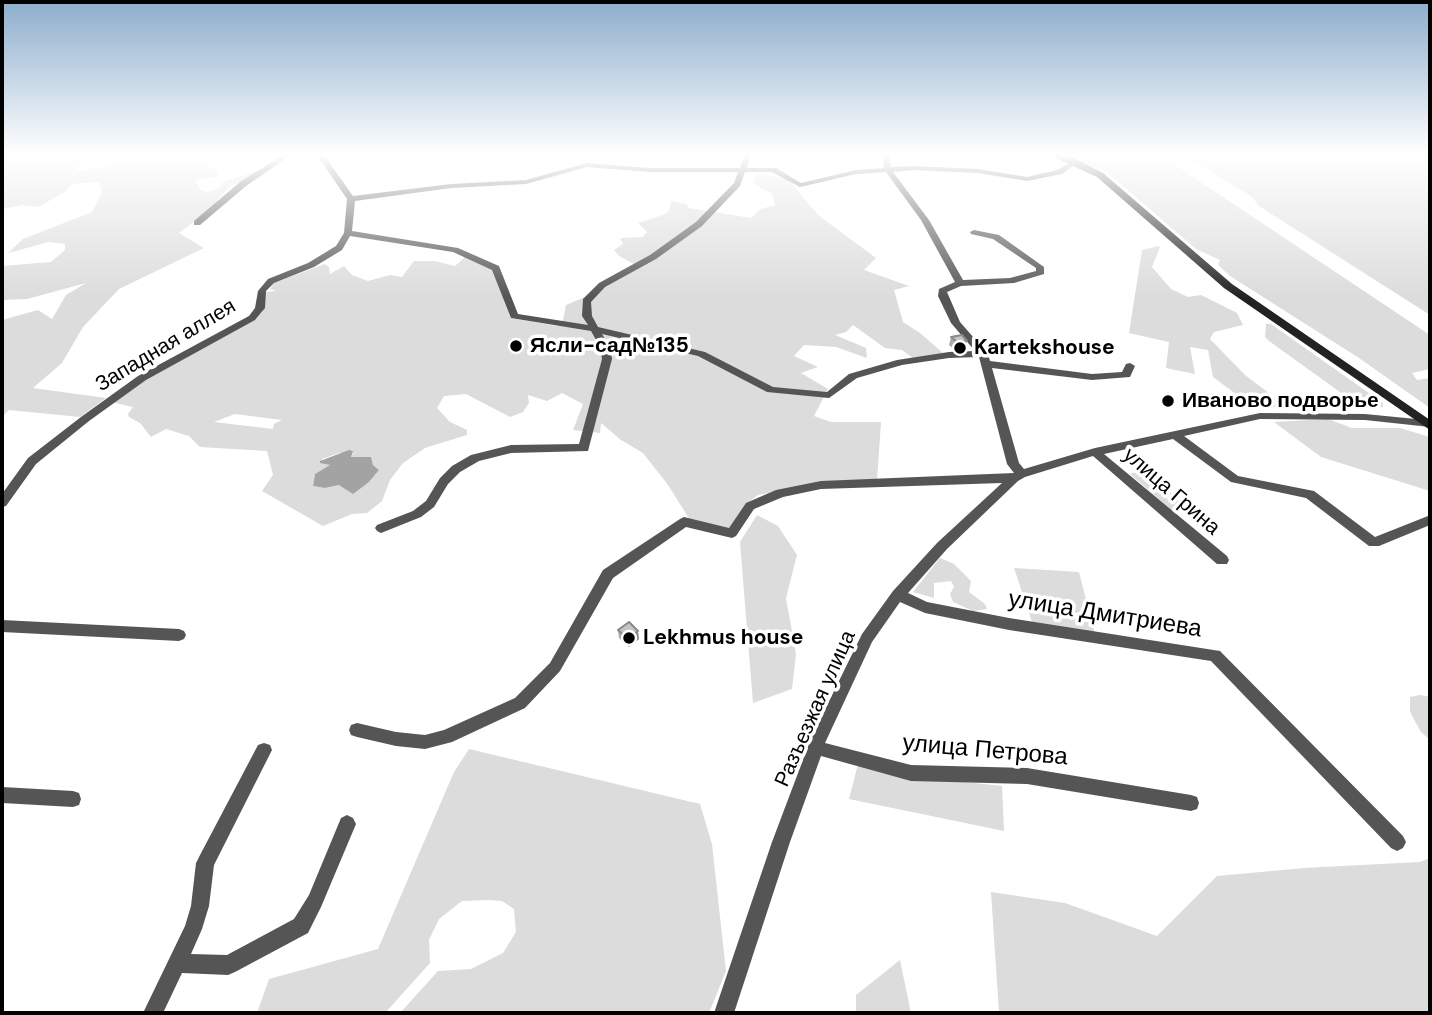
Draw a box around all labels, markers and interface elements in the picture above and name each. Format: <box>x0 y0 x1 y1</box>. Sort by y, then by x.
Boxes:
street label: Западная аллея <box>91 294 241 398</box>
place label: Ясли-сад№135 <box>530 333 689 359</box>
place label: Kartekshouse <box>974 335 1115 361</box>
marker: Ясли-сад№135 <box>508 338 524 354</box>
marker: Kartekshouse <box>952 340 968 356</box>
place label: Иваново подворье <box>1182 388 1379 414</box>
marker: Иваново подворье <box>1160 393 1176 409</box>
street label: улица Грина <box>1117 443 1225 541</box>
street label: улица Дмитриева <box>1006 585 1204 645</box>
place label: Lekhmus house <box>643 625 803 651</box>
street label: Разъезжая улица <box>770 627 862 791</box>
marker: Lekhmus house <box>621 630 637 646</box>
street label: улица Петрова <box>901 729 1069 773</box>

